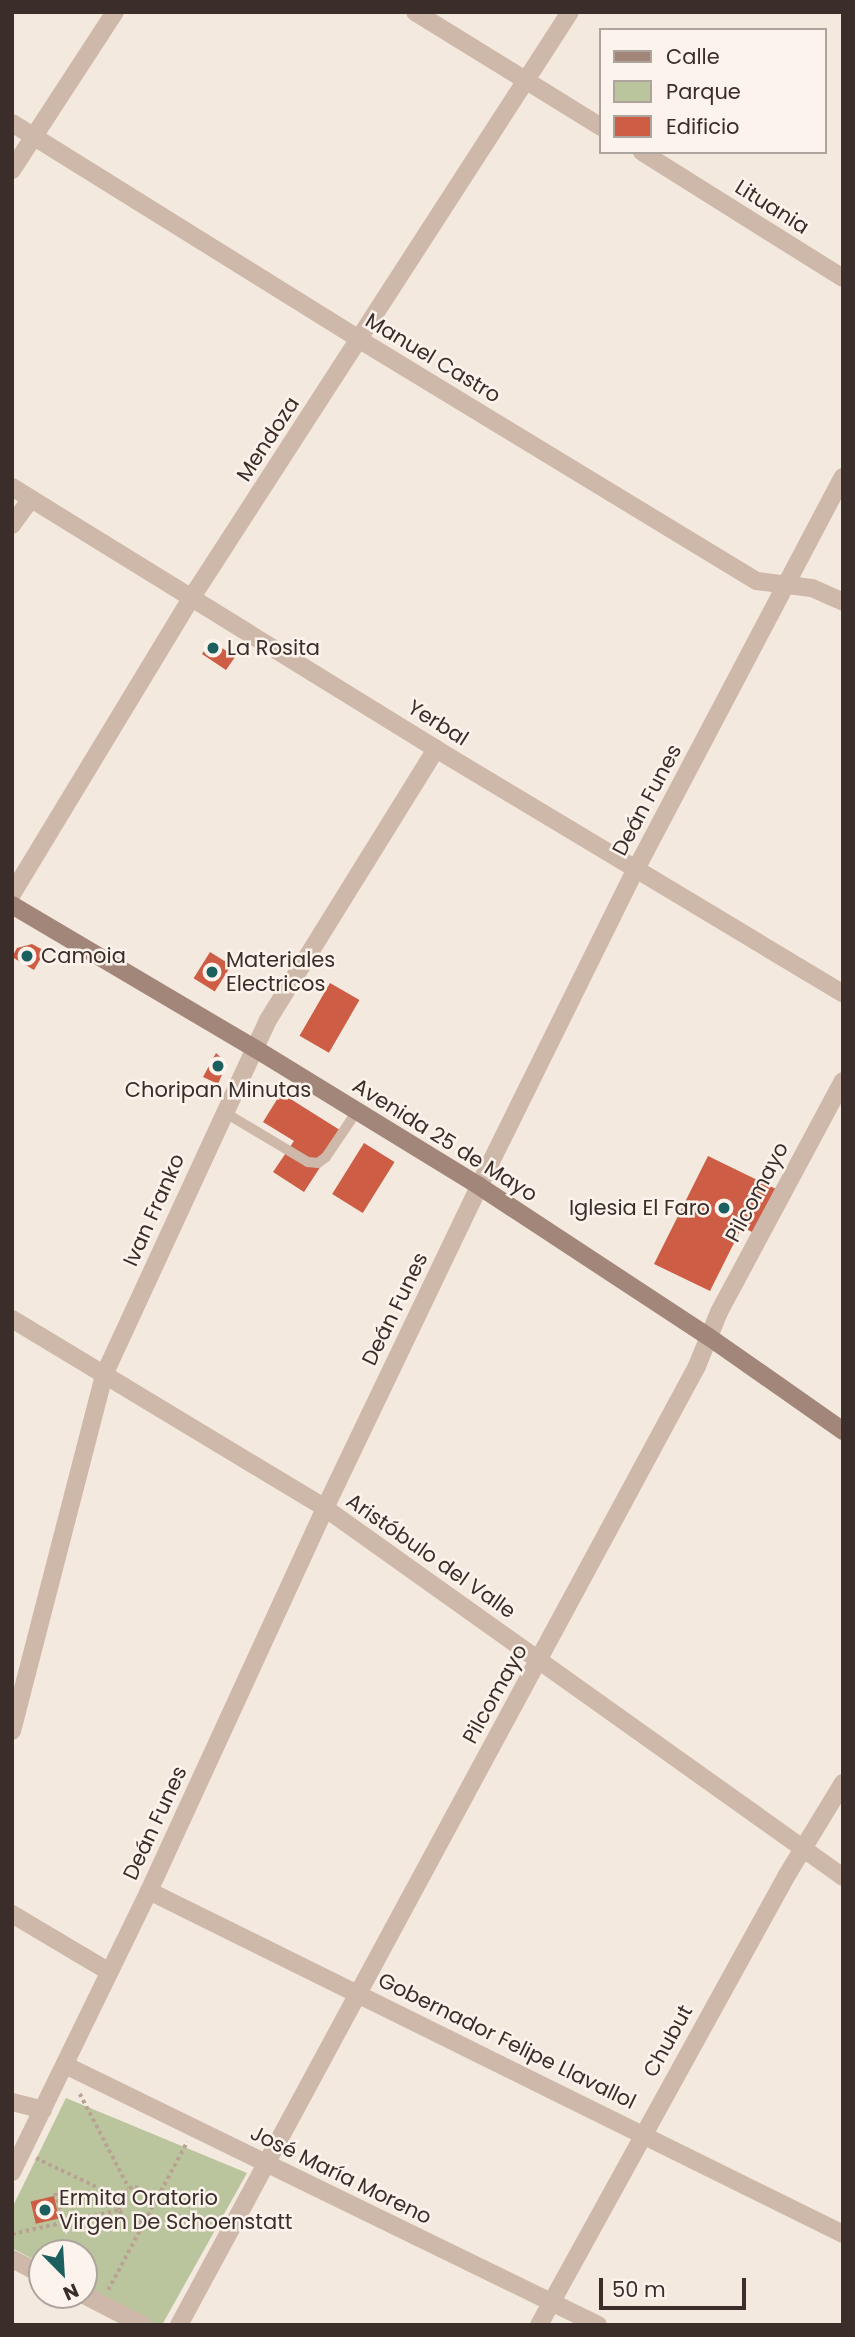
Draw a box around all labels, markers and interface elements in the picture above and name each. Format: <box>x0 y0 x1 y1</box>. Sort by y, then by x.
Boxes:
legend <box>600 28 827 154</box>
text: Calle <box>666 42 720 71</box>
text: Parque <box>666 77 741 106</box>
text: Edificio <box>666 112 740 141</box>
street label: Lituania <box>730 175 814 239</box>
street label: Manuel Castro <box>361 308 505 408</box>
street label: Mendoza <box>231 392 305 486</box>
place label: La Rosita <box>227 635 320 661</box>
marker: La Rosita <box>205 640 221 656</box>
street label: Yerbal <box>403 695 473 751</box>
street label: Deán Funes <box>607 740 687 860</box>
place label: Camoia <box>41 943 126 969</box>
place label: Materiales Electricos <box>226 947 335 997</box>
marker: Camoia <box>19 948 35 964</box>
marker: Materiales Electricos <box>204 964 220 980</box>
marker: Choripan Minutas <box>210 1058 226 1074</box>
street label: Avenida 25 de Mayo <box>348 1073 542 1207</box>
place label: Choripan Minutas <box>125 1077 311 1103</box>
street label: Pilcomayo <box>720 1138 794 1246</box>
street label: Ivan Franko <box>118 1150 190 1270</box>
place label: Iglesia El Faro <box>569 1195 710 1221</box>
marker: Iglesia El Faro <box>716 1200 732 1216</box>
street label: Deán Funes <box>357 1248 433 1370</box>
street label: Aristóbulo del Valle <box>342 1488 520 1624</box>
street label: Pilcomayo <box>457 1640 533 1748</box>
street label: Deán Funes <box>118 1762 192 1884</box>
street label: Gobernador Felipe Llavallol <box>374 1968 640 2114</box>
street label: Chubut <box>638 2001 698 2081</box>
street label: José María Moreno <box>246 2120 436 2230</box>
place label: Ermita Oratorio Virgen De Schoenstatt <box>59 2185 292 2235</box>
marker: Ermita Oratorio Virgen De Schoenstatt <box>37 2202 53 2218</box>
north arrow <box>28 2239 98 2309</box>
scale bar <box>603 2264 750 2308</box>
text: 50 m <box>612 2275 666 2304</box>
text: N <box>59 2277 83 2307</box>

